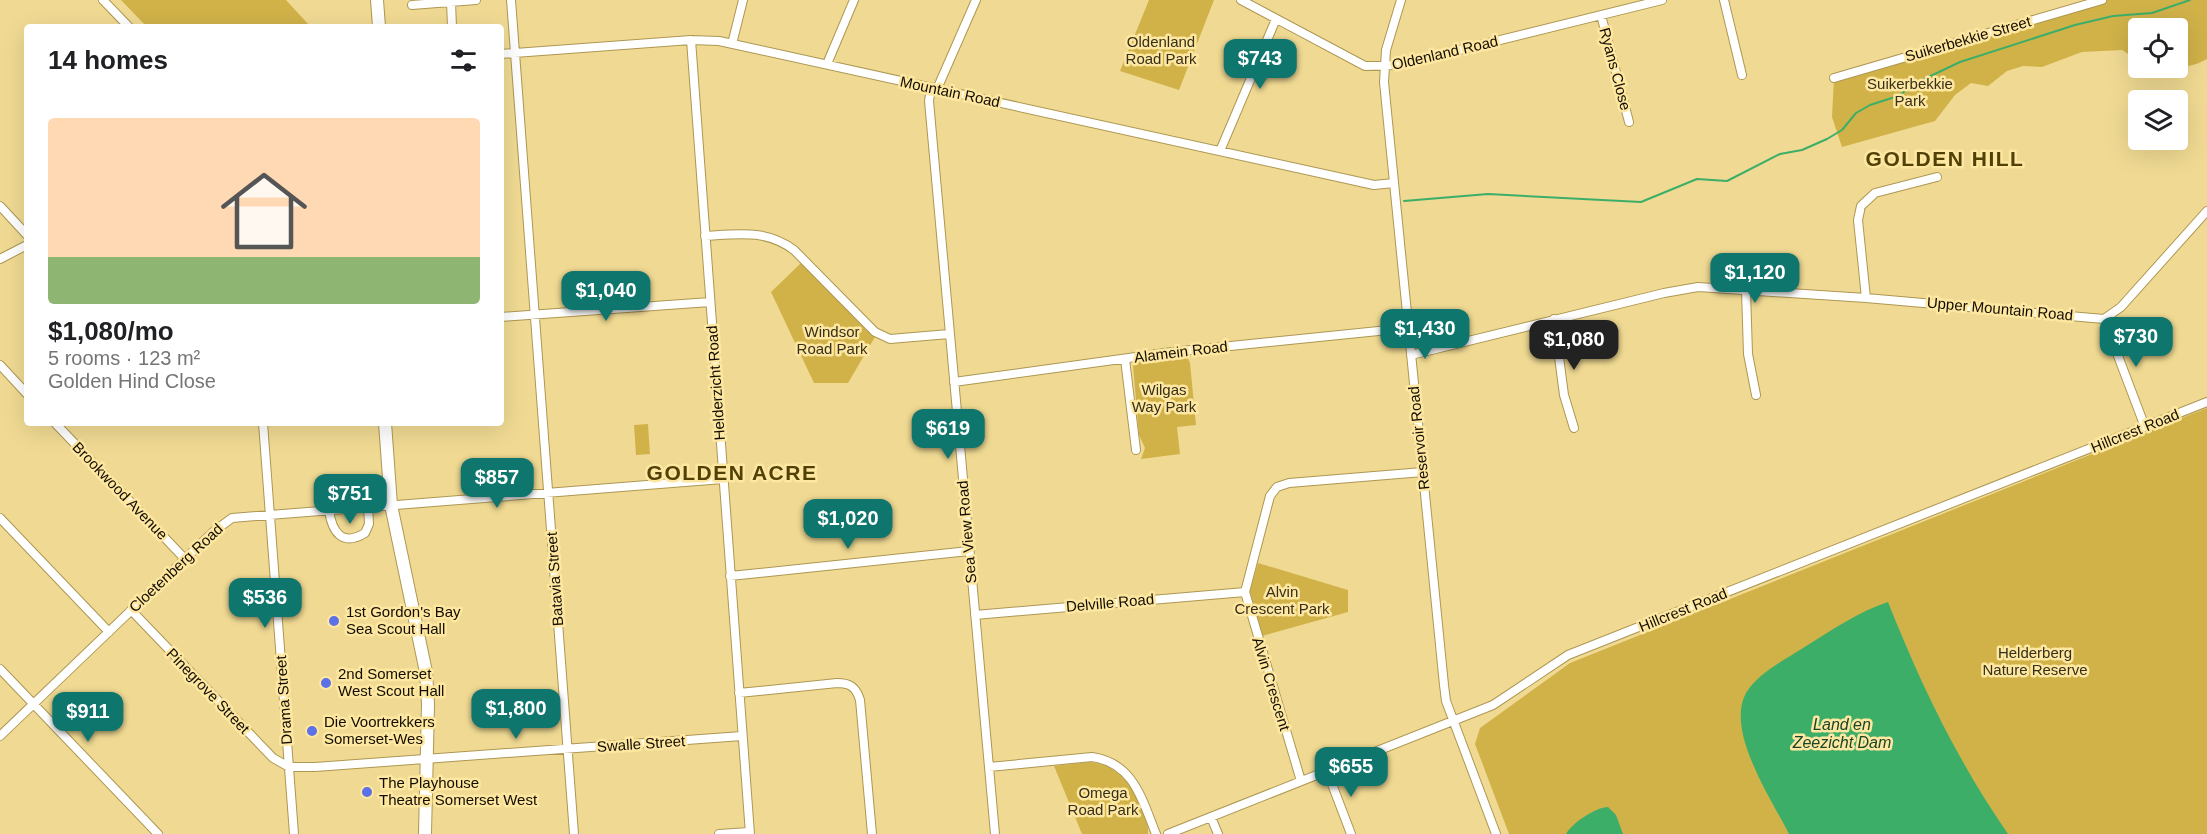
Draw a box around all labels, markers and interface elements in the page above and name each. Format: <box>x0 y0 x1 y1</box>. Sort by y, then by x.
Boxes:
street label: Suikerbekkie Street <box>1903 12 2034 65</box>
map controls <box>2128 18 2188 150</box>
button: locate <box>2128 18 2188 78</box>
street label: Ryans Close <box>1596 26 1635 112</box>
street label: Oldenland Road <box>1390 32 1500 73</box>
park label: Oldenland Road Park <box>1126 33 1197 67</box>
pin: $743 <box>1224 39 1296 90</box>
icon: filters <box>447 44 480 77</box>
text: 14 homes <box>48 45 168 75</box>
text: $743 <box>1238 47 1282 69</box>
street label: Mountain Road <box>899 73 1002 110</box>
park label: Suikerbekkie Park <box>1867 75 1953 109</box>
button: layers <box>2128 90 2188 150</box>
district label: GOLDEN HILL <box>1866 147 2024 170</box>
icon: home <box>210 157 318 265</box>
pin: $1,120 <box>1706 253 1804 304</box>
text: $1,120 <box>1724 261 1786 283</box>
pin: $1,040 <box>557 271 655 322</box>
text: $1,040 <box>575 279 637 301</box>
street label: Upper Mountain Road <box>1926 294 2074 323</box>
pin: $1,430 <box>1376 309 1474 360</box>
text: $1,080/mo <box>48 316 174 346</box>
text: $1,430 <box>1394 317 1456 339</box>
pin: $730 <box>2100 317 2172 368</box>
pin: $1,080 <box>1525 320 1623 371</box>
park label: Windsor Road Park <box>797 323 868 357</box>
street label: Helderzicht Road <box>703 325 728 441</box>
text: $730 <box>2114 325 2158 347</box>
text: $1,080 <box>1543 328 1605 350</box>
street label: Alamein Road <box>1133 337 1229 366</box>
text: 5 rooms · 123 m² <box>48 347 200 369</box>
text: Golden Hind Close <box>48 370 216 392</box>
park label: Wilgas Way Park <box>1132 381 1197 415</box>
street label: Reservoir Road <box>1405 385 1432 491</box>
street label: Hillcrest Road <box>2088 405 2181 456</box>
pin: $619 <box>912 409 984 460</box>
text: $619 <box>926 417 970 439</box>
street label: Brookwood Avenue <box>69 438 171 543</box>
pin: $857 <box>461 458 533 509</box>
district label: GOLDEN ACRE <box>647 461 817 484</box>
text: $857 <box>475 466 519 488</box>
pin: $751 <box>314 474 386 525</box>
street label: Sea View Road <box>954 480 979 584</box>
text: $751 <box>328 482 372 504</box>
pin: $1,020 <box>799 499 897 550</box>
text: $1,020 <box>817 507 879 529</box>
street label: Cloetenberg Road <box>125 520 226 615</box>
street label: Batavia Street <box>543 531 566 627</box>
pin: $536 <box>229 578 301 629</box>
park label: Alvin Crescent Park <box>1234 583 1330 617</box>
street label: Hillcrest Road <box>1636 584 1729 635</box>
text: $536 <box>243 586 287 608</box>
street label: Delville Road <box>1065 590 1155 615</box>
place label: 1st Gordon's Bay Sea Scout Hall <box>346 603 461 637</box>
marker: 1st Gordon's Bay Sea Scout Hall <box>327 614 341 628</box>
street label: Alvin Crescent <box>1249 635 1294 733</box>
park label: Helderberg Nature Reserve <box>1982 644 2088 678</box>
street label: Pinegrove Street <box>163 645 254 737</box>
street label: Drama Street <box>272 654 295 745</box>
place label: 2nd Somerset West Scout Hall <box>338 665 444 699</box>
marker: 2nd Somerset West Scout Hall <box>319 676 333 690</box>
pin: $1,800 <box>467 689 565 740</box>
pin: $911 <box>52 692 124 743</box>
text: $1,800 <box>485 697 547 719</box>
text: $911 <box>66 700 110 722</box>
place label: Die Voortrekkers Somerset-Wes <box>324 713 435 747</box>
water label: Land en Zeezicht Dam <box>1792 716 1891 751</box>
marker: Die Voortrekkers Somerset-Wes <box>305 724 319 738</box>
street label: Swalle Street <box>596 732 686 755</box>
pin: $655 <box>1315 747 1387 798</box>
text: $655 <box>1329 755 1373 777</box>
place label: The Playhouse Theatre Somerset West <box>379 774 538 808</box>
park label: Omega Road Park <box>1068 784 1139 818</box>
marker: The Playhouse Theatre Somerset West <box>360 785 374 799</box>

